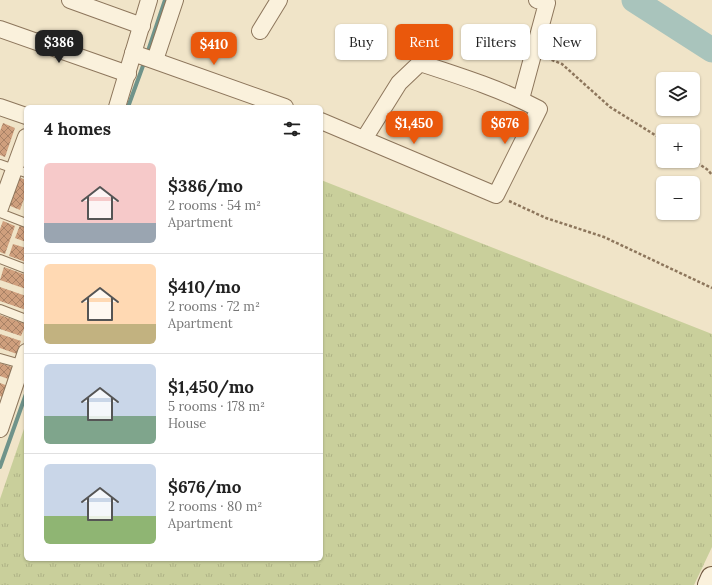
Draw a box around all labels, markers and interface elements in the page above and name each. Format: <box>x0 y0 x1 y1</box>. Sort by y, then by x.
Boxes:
chip: Buy <box>335 24 387 60</box>
chip: Rent <box>395 24 453 60</box>
chip: Filters <box>461 24 530 60</box>
chip: New <box>538 24 596 60</box>
pin: $386 <box>35 30 83 64</box>
pin: $410 <box>190 32 238 66</box>
text: $386 <box>44 34 74 51</box>
text: $410 <box>200 36 228 53</box>
map controls <box>656 72 700 220</box>
button: layers <box>656 72 700 116</box>
pin: $1,450 <box>381 111 447 145</box>
pin: $676 <box>481 111 529 145</box>
text: $1,450 <box>395 115 433 132</box>
text: $676 <box>491 115 519 132</box>
text: 4 homes <box>44 118 111 140</box>
icon: filters <box>281 118 303 140</box>
button: + <box>656 124 700 168</box>
text: $386/mo <box>168 175 243 197</box>
button: − <box>656 176 700 220</box>
icon: home <box>76 179 124 227</box>
text: 2 rooms · 54 m² <box>168 197 261 214</box>
text: Apartment <box>168 214 233 231</box>
text: $410/mo <box>168 276 241 298</box>
icon: home <box>76 280 124 328</box>
text: 2 rooms · 72 m² <box>168 298 260 315</box>
text: Apartment <box>168 315 233 332</box>
text: $1,450/mo <box>168 376 254 398</box>
icon: home <box>76 380 124 428</box>
text: 5 rooms · 178 m² <box>168 398 265 415</box>
text: House <box>168 415 206 432</box>
text: $676/mo <box>168 476 241 498</box>
icon: home <box>76 480 124 528</box>
text: 2 rooms · 80 m² <box>168 498 262 515</box>
text: Apartment <box>168 515 233 532</box>

